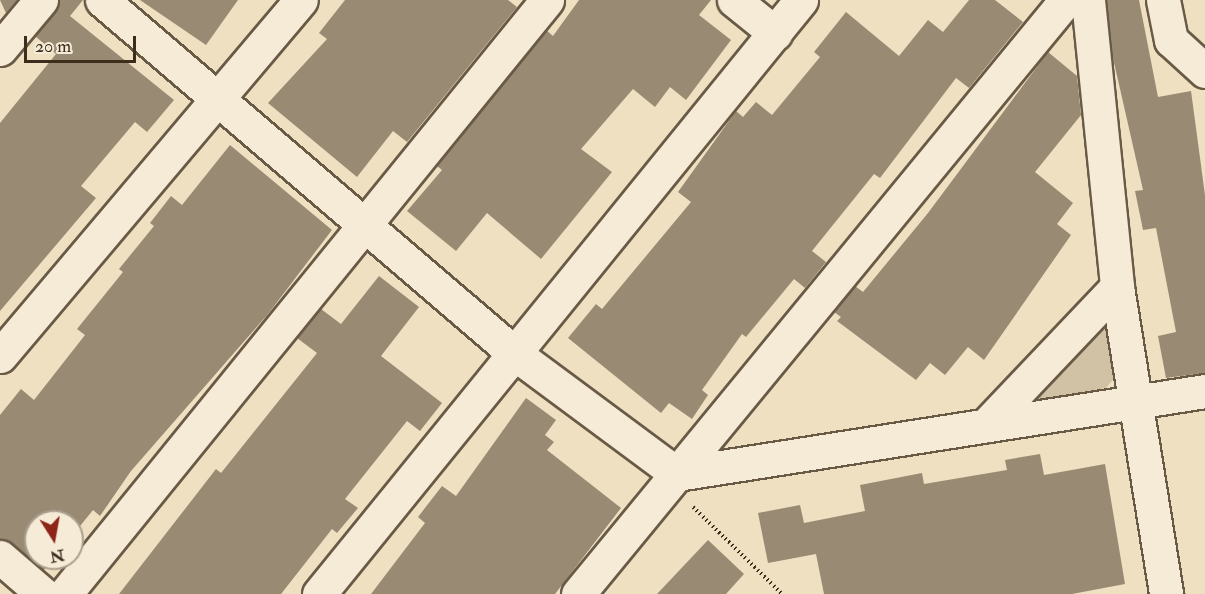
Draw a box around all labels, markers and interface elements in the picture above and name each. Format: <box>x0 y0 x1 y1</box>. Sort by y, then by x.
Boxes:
scale bar <box>27 24 140 62</box>
text: 20 m <box>35 35 71 58</box>
north arrow <box>24 510 84 570</box>
text: N <box>48 545 66 567</box>

